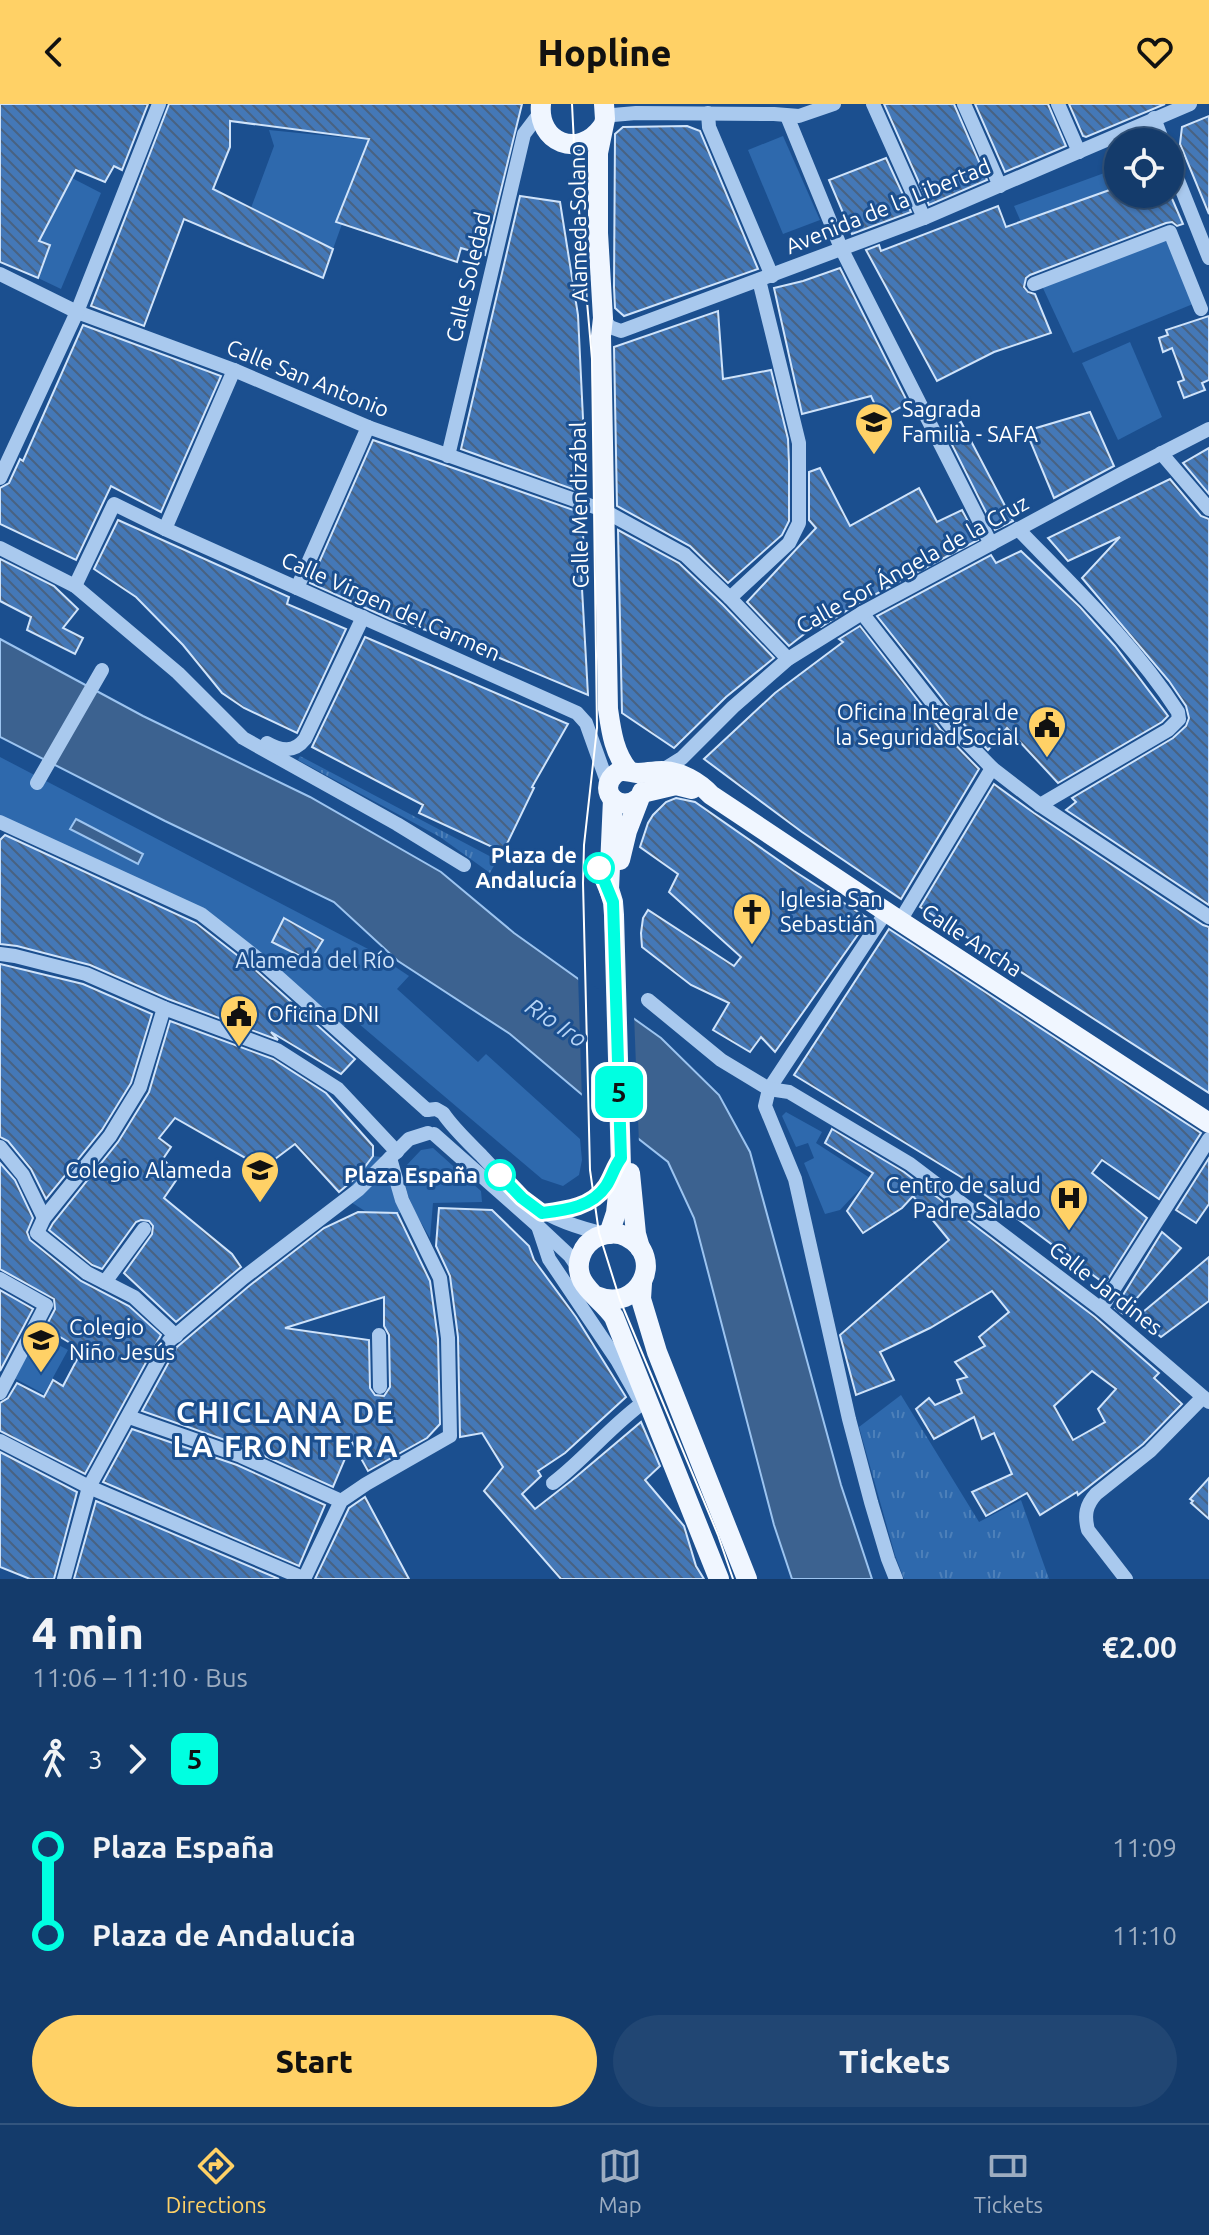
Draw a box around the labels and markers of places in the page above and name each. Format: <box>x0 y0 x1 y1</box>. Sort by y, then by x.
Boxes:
place label: Sagrada Familia - SAFA <box>902 396 1039 446</box>
school or university icon: Sagrada Familia - SAFA <box>853 401 895 456</box>
place label: Oficina Integral de la Seguridad Social <box>835 699 1019 749</box>
public building icon: Oficina Integral de la Seguridad Social <box>1026 704 1068 759</box>
place label: Plaza de Andalucía <box>475 842 577 892</box>
marker: Plaza de Andalucía <box>584 853 614 883</box>
place label: Iglesia San Sebastián <box>780 886 883 936</box>
church icon: Iglesia San Sebastián <box>731 891 773 946</box>
public building icon: Oficina DNI <box>218 993 260 1048</box>
place label: Oficina DNI <box>267 1001 379 1026</box>
school or university icon: Colegio Alameda <box>239 1149 281 1204</box>
place label: Colegio Alameda <box>65 1157 232 1182</box>
marker: Plaza España <box>485 1160 515 1190</box>
place label: Plaza España <box>344 1162 478 1187</box>
place label: Centro de salud Padre Salado <box>886 1172 1041 1222</box>
hospital icon: Centro de salud Padre Salado <box>1048 1177 1090 1232</box>
place label: Colegio Niño Jesús <box>69 1314 175 1364</box>
school or university icon: Colegio Niño Jesús <box>20 1319 62 1374</box>

